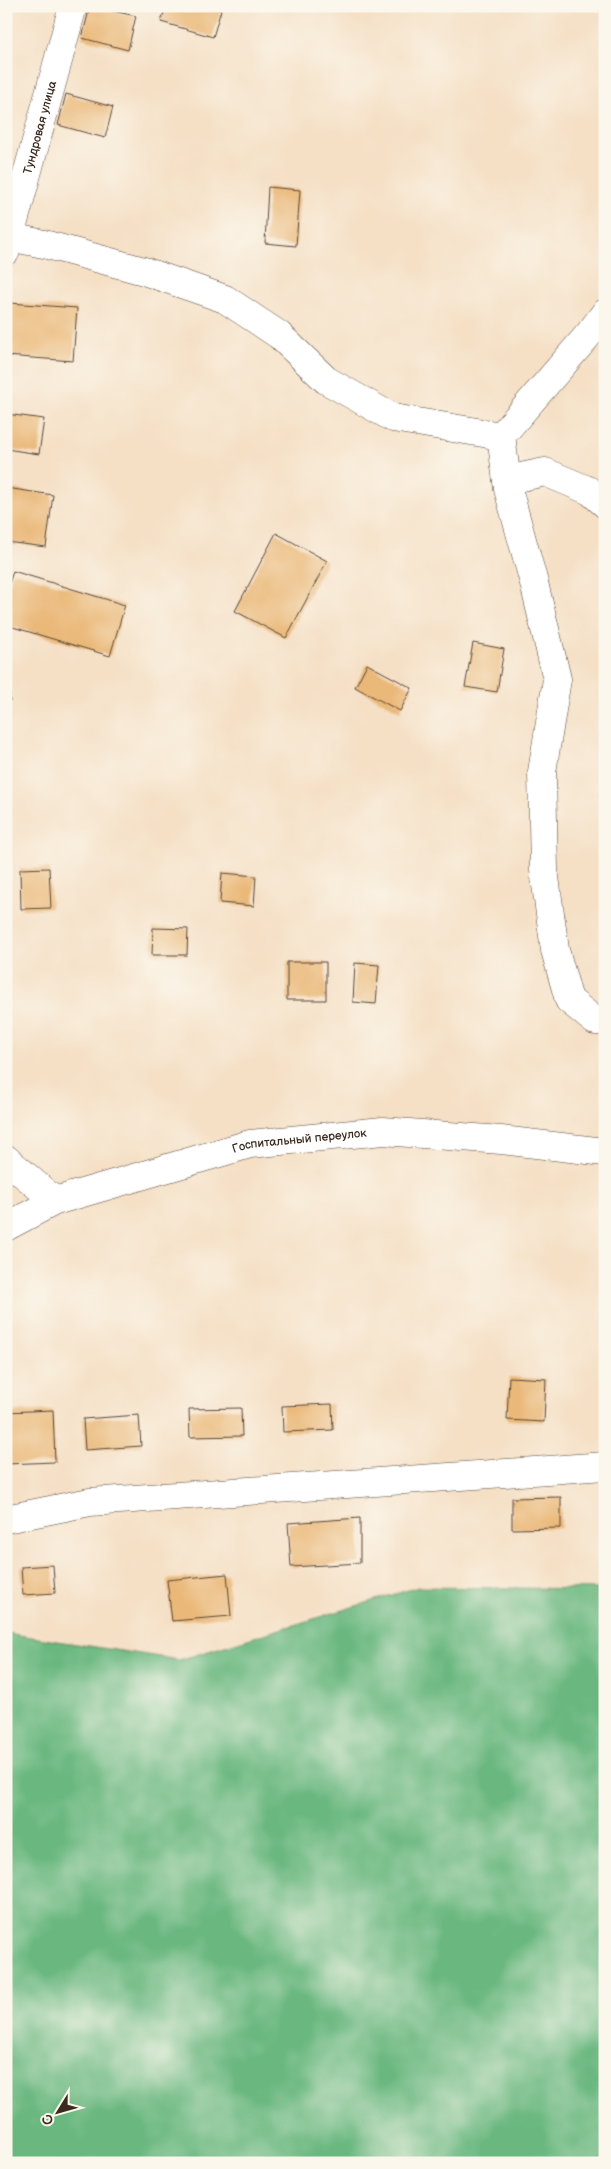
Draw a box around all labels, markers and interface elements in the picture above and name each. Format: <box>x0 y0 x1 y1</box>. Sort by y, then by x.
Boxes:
street label: Тундровая улица <box>20 79 60 176</box>
street label: Госпитальный переулок <box>230 1125 368 1156</box>
north arrow <box>32 2086 82 2136</box>
text: С <box>38 2110 58 2129</box>

